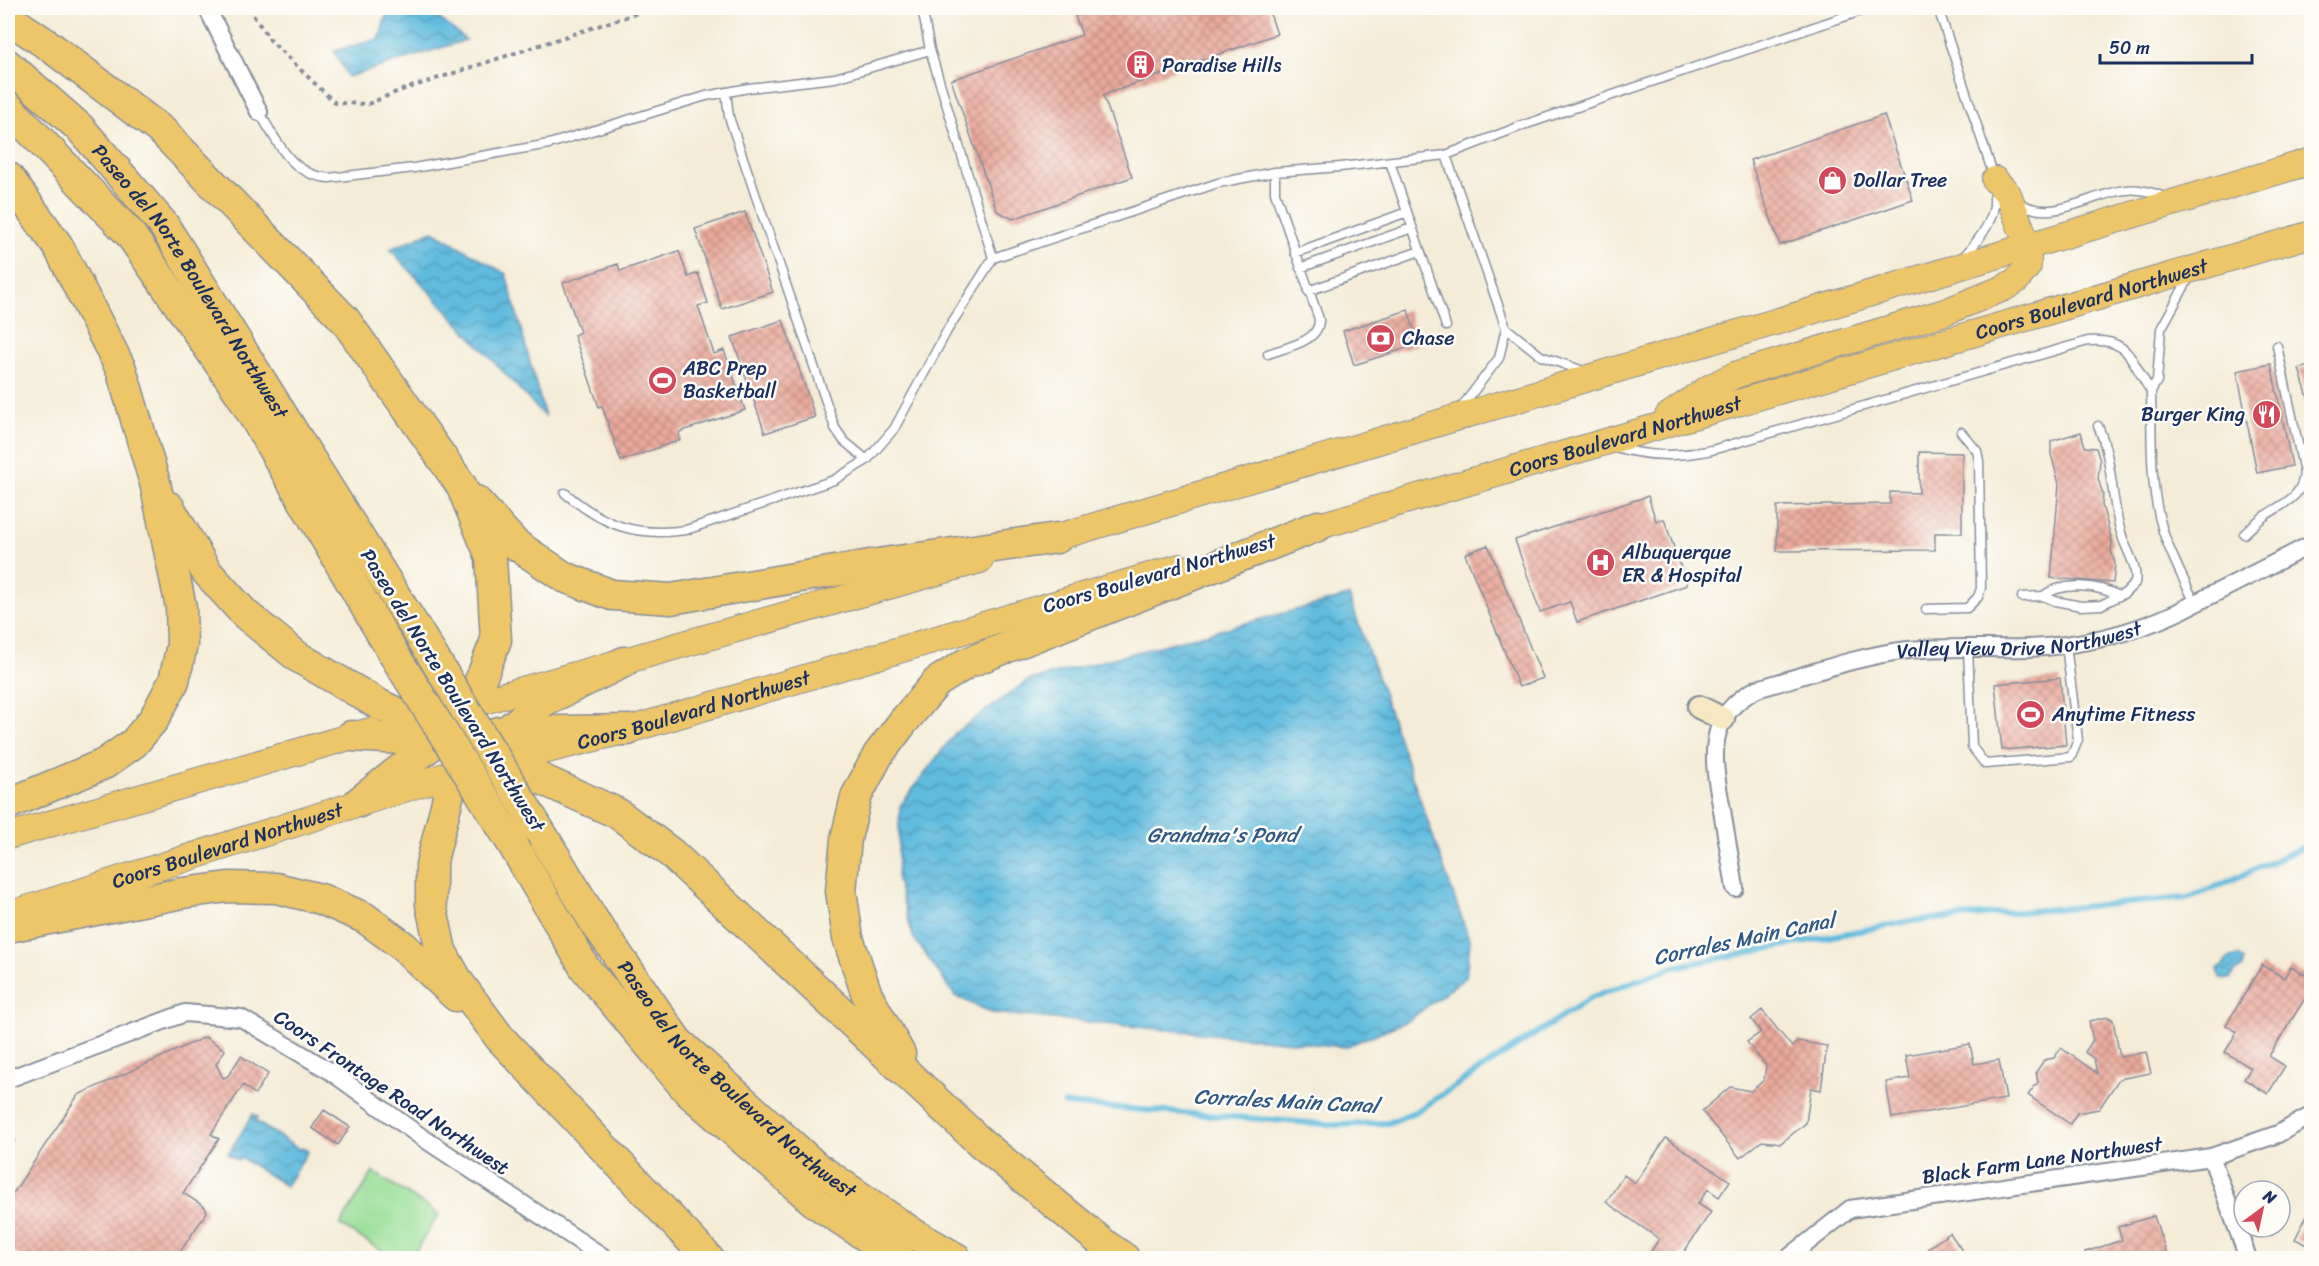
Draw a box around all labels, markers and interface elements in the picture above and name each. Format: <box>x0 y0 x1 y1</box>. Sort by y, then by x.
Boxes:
scale bar <box>2100 27 2252 65</box>
text: 50 m <box>2109 32 2150 64</box>
place label: Paradise Hills <box>1162 48 1282 83</box>
building icon: Paradise Hills <box>1125 49 1157 81</box>
street label: Paseo del Norte Boulevard Northwest <box>83 136 298 427</box>
place label: Dollar Tree <box>1853 163 1947 198</box>
shop icon: Dollar Tree <box>1816 164 1848 196</box>
street label: Coors Boulevard Northwest <box>1971 248 2213 350</box>
place label: Chase <box>1402 321 1454 356</box>
bank icon: Chase <box>1365 322 1397 354</box>
place label: ABC Prep Basketball <box>682 351 777 409</box>
sports icon: ABC Prep Basketball <box>646 364 678 396</box>
street label: Coors Boulevard Northwest <box>1505 385 1747 487</box>
place label: Burger King <box>2141 397 2245 432</box>
restaurant icon: Burger King <box>2250 398 2282 430</box>
street label: Coors Boulevard Northwest <box>1039 523 1281 624</box>
place label: Albuquerque ER & Hospital <box>1621 535 1743 593</box>
street label: Paseo del Norte Boulevard Northwest <box>351 542 555 840</box>
hospital icon: Albuquerque ER & Hospital <box>1585 547 1617 579</box>
street label: Valley View Drive Northwest <box>1895 611 2147 669</box>
street label: Coors Boulevard Northwest <box>574 660 815 760</box>
place label: Anytime Fitness <box>2051 697 2196 732</box>
sports icon: Anytime Fitness <box>2015 698 2047 730</box>
street label: Coors Boulevard Northwest <box>107 792 348 899</box>
water label: Grandma's Pond <box>1147 816 1303 854</box>
water label: Corrales Main Canal <box>1650 900 1843 977</box>
street label: Paseo del Norte Boulevard Northwest <box>608 953 865 1208</box>
street label: Coors Frontage Road Northwest <box>266 1000 517 1185</box>
water label: Corrales Main Canal <box>1193 1077 1384 1125</box>
street label: Black Farm Lane Northwest <box>1920 1126 2165 1195</box>
north arrow <box>2232 1179 2292 1239</box>
text: N <box>2257 1181 2283 1213</box>

